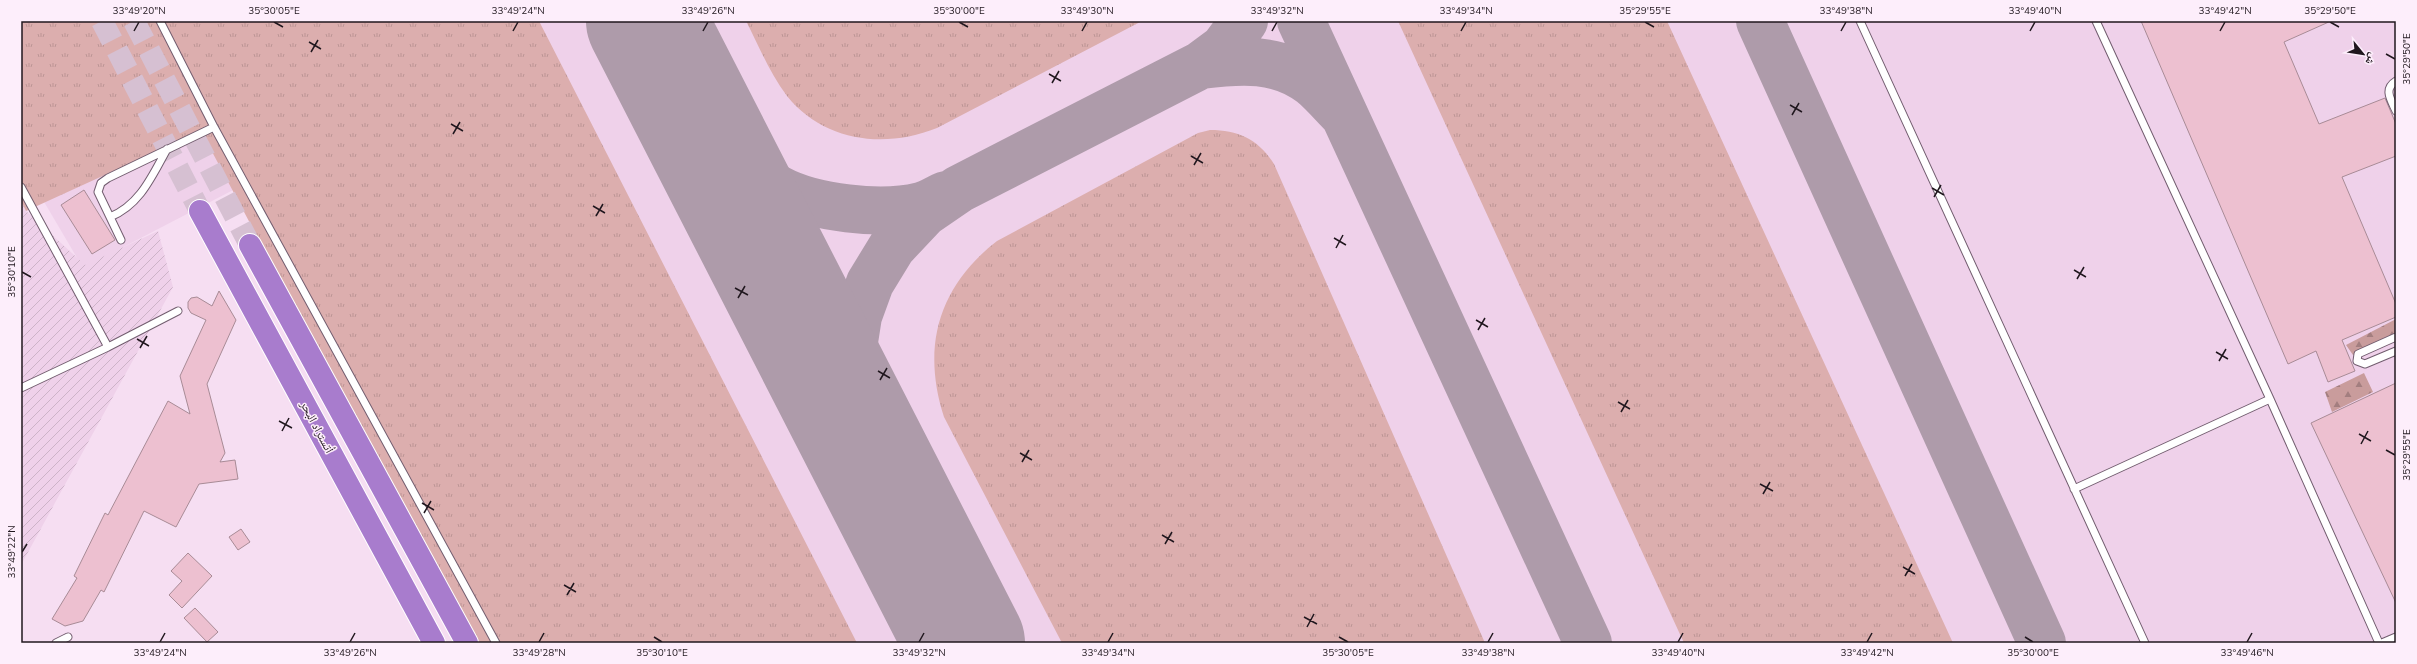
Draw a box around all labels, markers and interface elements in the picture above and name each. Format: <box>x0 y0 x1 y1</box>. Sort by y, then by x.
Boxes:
text: 33°49'20"N <box>112 4 166 18</box>
text: 35°30'05"E <box>248 4 300 18</box>
text: 33°49'24"N <box>491 4 545 18</box>
text: 33°49'26"N <box>681 4 735 18</box>
text: 35°30'00"E <box>933 4 985 18</box>
text: 33°49'30"N <box>1060 4 1114 18</box>
text: 33°49'32"N <box>1250 4 1304 18</box>
text: 33°49'34"N <box>1439 4 1493 18</box>
text: 35°29'55"E <box>1619 4 1671 18</box>
text: 33°49'38"N <box>1819 4 1873 18</box>
text: 33°49'40"N <box>2008 4 2062 18</box>
text: 33°49'42"N <box>2198 4 2252 18</box>
text: 35°29'50"E <box>2304 4 2356 18</box>
text: 35°29'50"E <box>2400 33 2414 85</box>
north arrow <box>2343 34 2383 74</box>
text: ش <box>2362 50 2381 68</box>
text: 35°30'10"E <box>5 246 19 298</box>
street label: أتستراد البحر <box>296 397 337 456</box>
text: 35°29'55"E <box>2400 429 2414 481</box>
text: 33°49'22"N <box>5 525 19 579</box>
text: 33°49'24"N <box>133 646 187 660</box>
text: 33°49'26"N <box>323 646 377 660</box>
text: 33°49'28"N <box>512 646 566 660</box>
text: 35°30'10"E <box>636 646 688 660</box>
text: 33°49'32"N <box>892 646 946 660</box>
text: 33°49'34"N <box>1081 646 1135 660</box>
text: 35°30'05"E <box>1322 646 1374 660</box>
text: 33°49'38"N <box>1461 646 1515 660</box>
text: 33°49'40"N <box>1651 646 1705 660</box>
text: 33°49'42"N <box>1840 646 1894 660</box>
text: 35°30'00"E <box>2007 646 2059 660</box>
text: 33°49'46"N <box>2220 646 2274 660</box>

